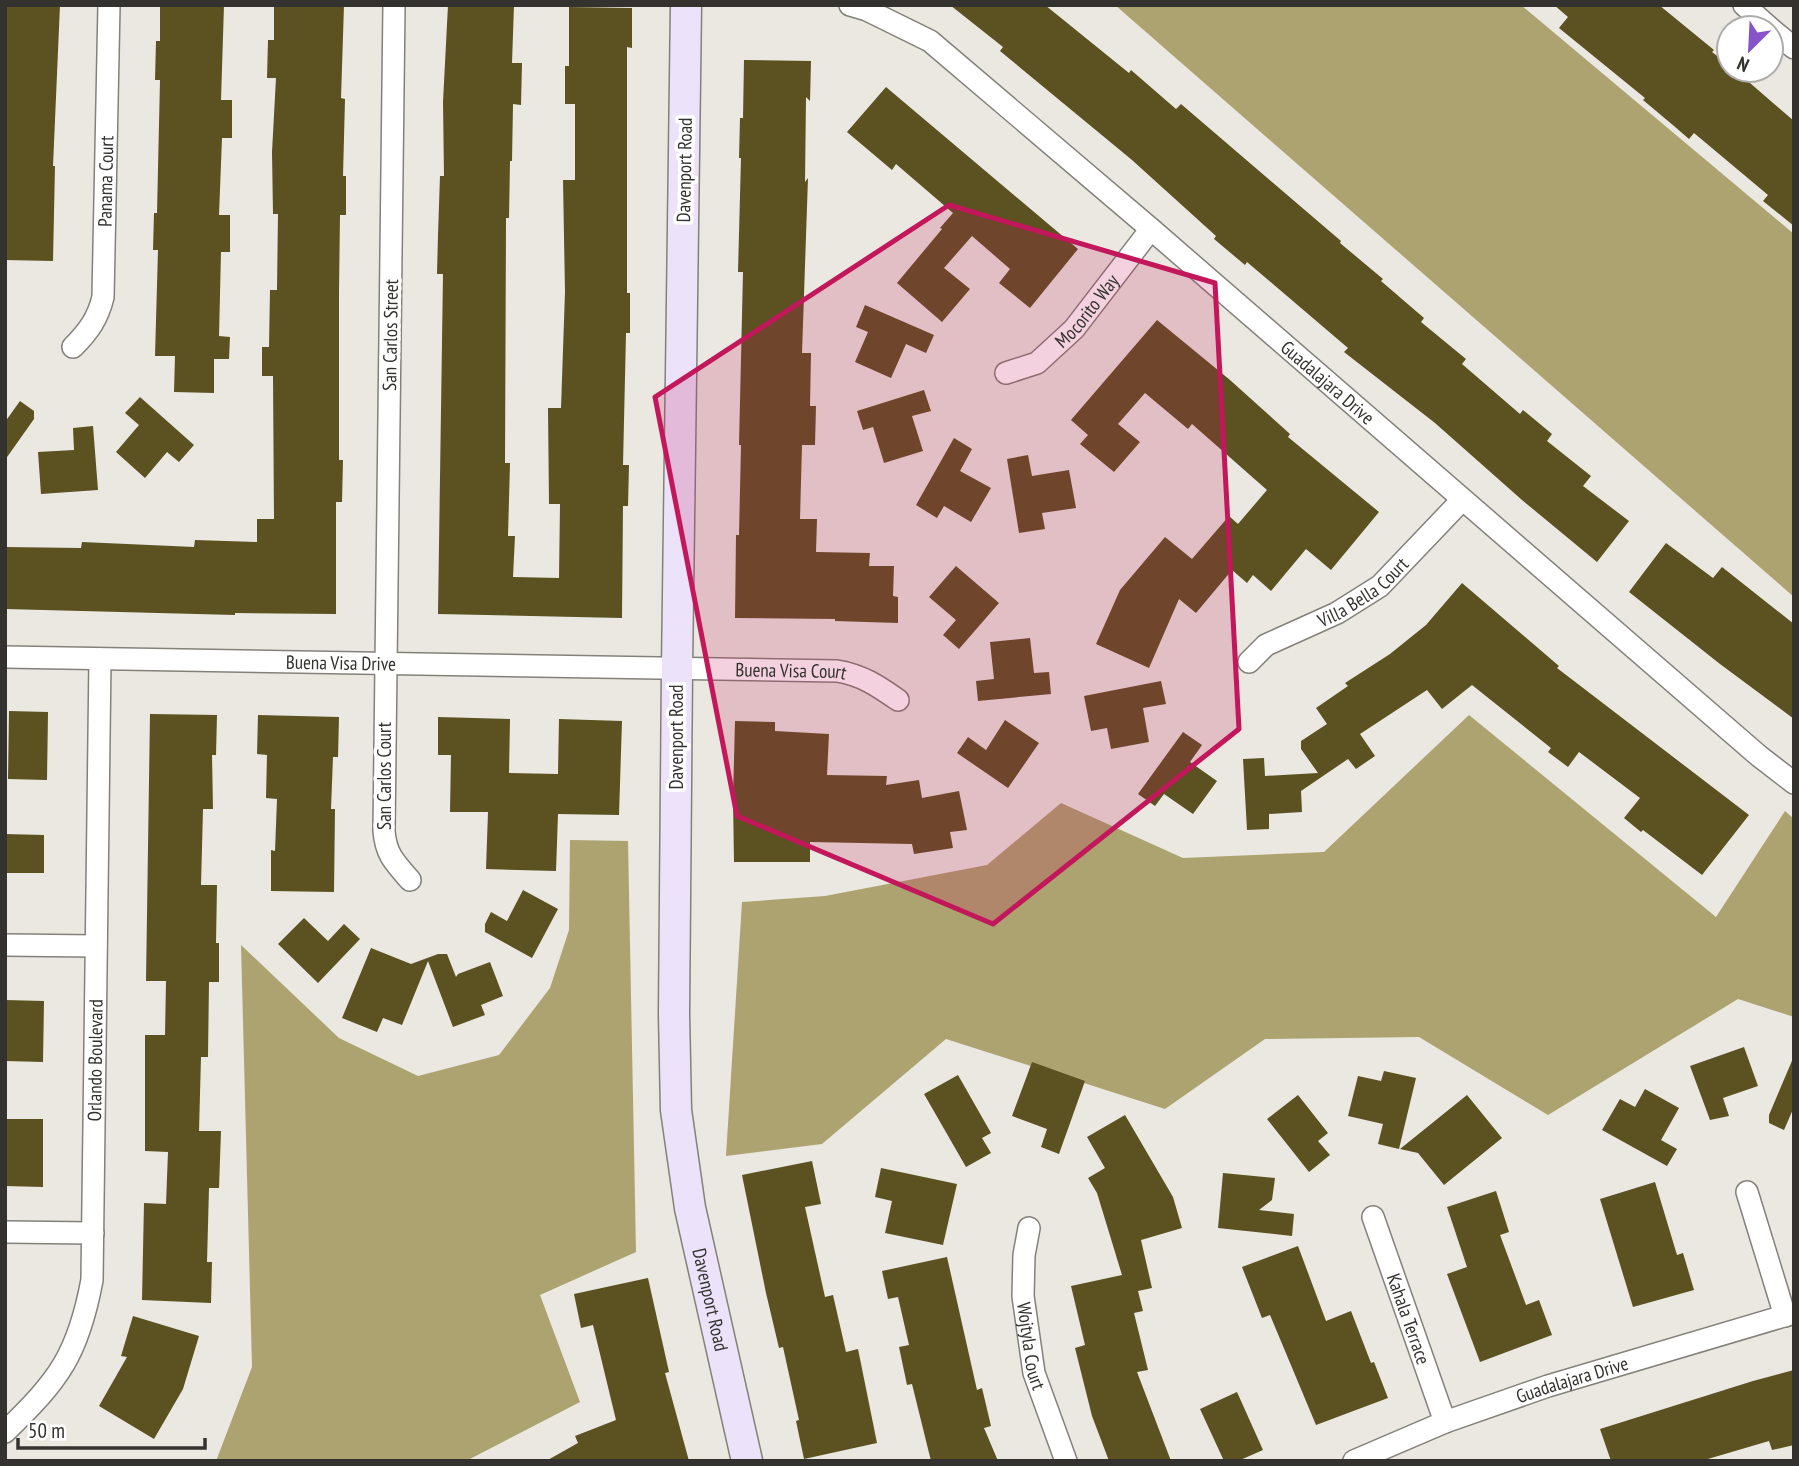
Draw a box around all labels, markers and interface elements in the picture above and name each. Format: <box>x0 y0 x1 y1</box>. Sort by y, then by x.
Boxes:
north arrow <box>1715 14 1785 84</box>
text: N <box>1734 51 1753 78</box>
street label: Davenport Road <box>671 117 697 223</box>
street label: Panama Court <box>92 135 118 227</box>
street label: Mocorito Way <box>1050 268 1124 353</box>
street label: San Carlos Street <box>377 278 403 391</box>
street label: Guadalajara Drive <box>1276 335 1380 429</box>
street label: Villa Bella Court <box>1313 551 1414 633</box>
street label: Buena Visa Drive <box>286 650 396 676</box>
street label: Buena Visa Court <box>735 657 850 685</box>
street label: Davenport Road <box>664 685 688 789</box>
street label: San Carlos Court <box>372 721 396 830</box>
street label: Orlando Boulevard <box>82 999 108 1122</box>
street label: Davenport Road <box>687 1246 734 1353</box>
street label: Kahala Terrace <box>1382 1270 1436 1368</box>
street label: Wojtyla Court <box>1012 1301 1051 1394</box>
street label: Guadalajara Drive <box>1513 1351 1631 1408</box>
scale bar <box>18 1406 205 1450</box>
text: 50 m <box>28 1417 65 1444</box>

